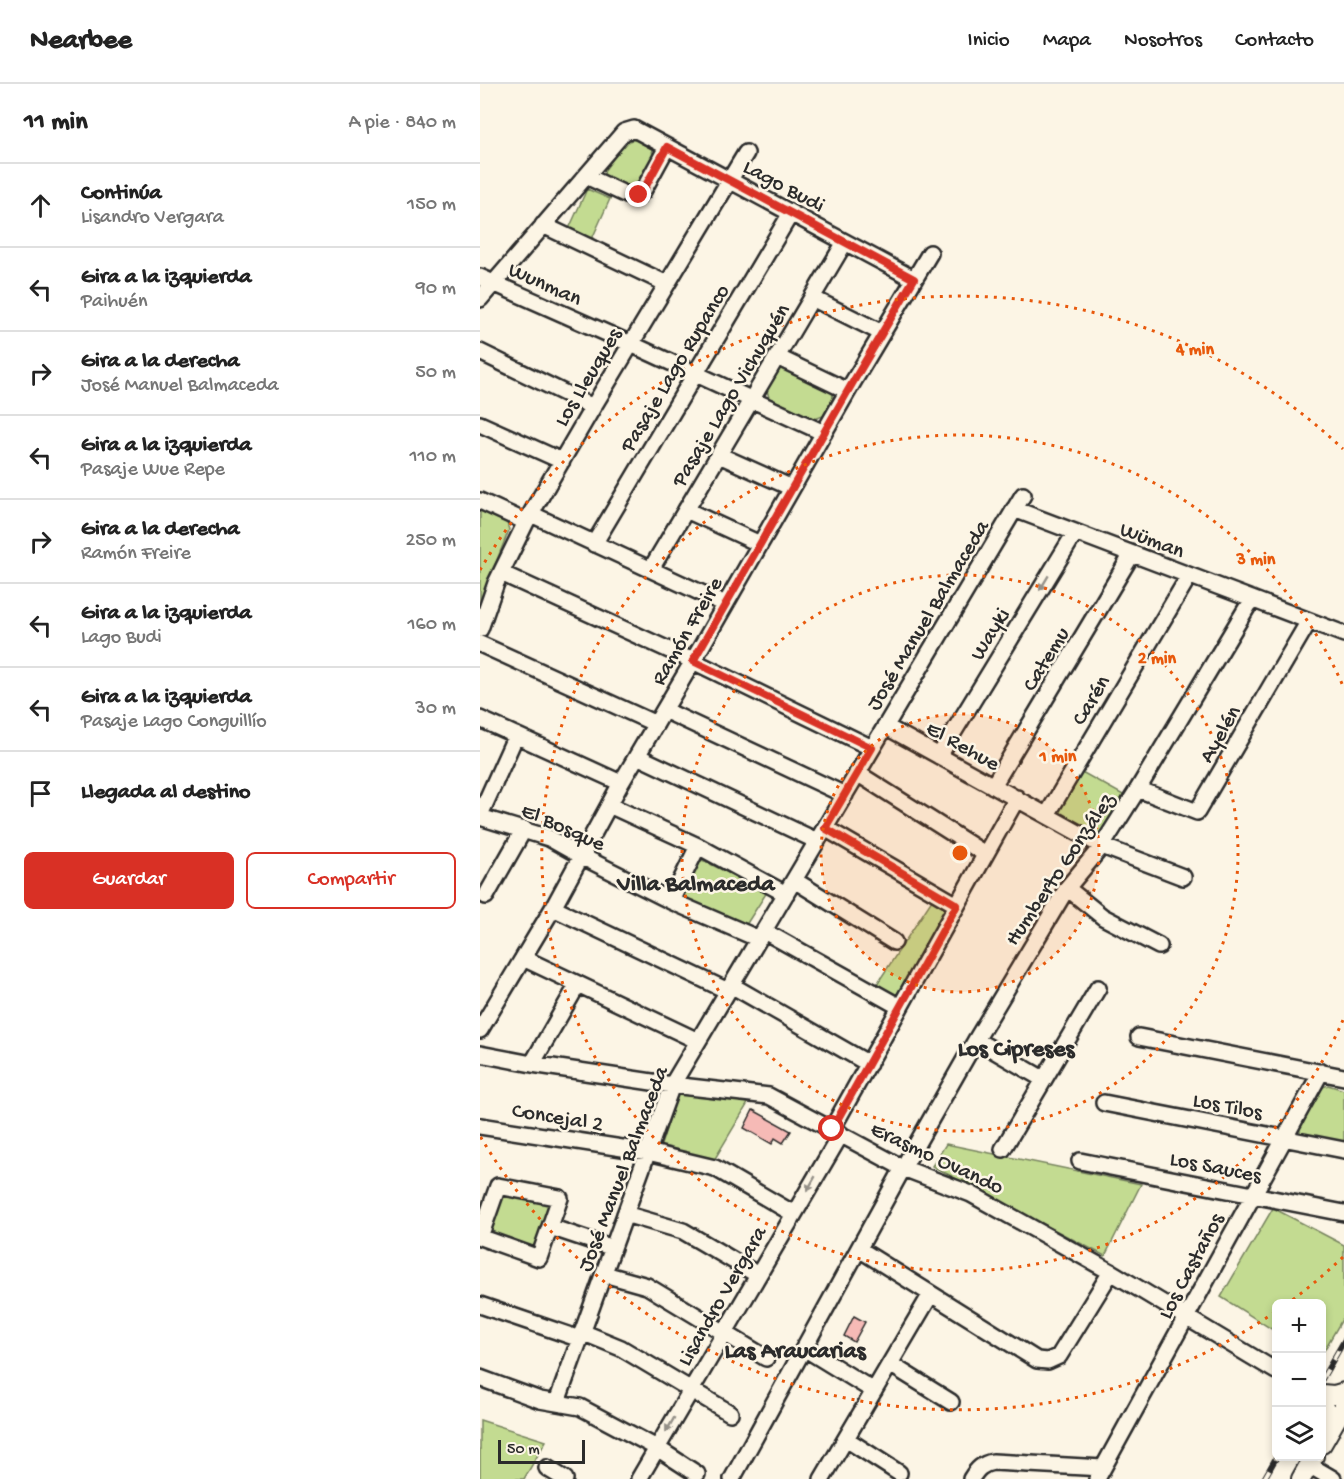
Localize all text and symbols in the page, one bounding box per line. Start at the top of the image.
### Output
text: Nearbee [30,25,132,58]
text: Inicio [968,29,1010,54]
text: Mapa [1043,29,1091,54]
text: Nosotros [1124,29,1202,54]
text: Contacto [1235,29,1314,54]
text: 11 min [24,108,88,139]
text: A pie · 840 m [349,112,456,135]
street label: Lago Budi [738,155,828,220]
text: Continúa [81,181,162,207]
route end [625,181,651,207]
icon: ahead [24,189,57,222]
text: 150 m [407,194,456,217]
text: Lisandro Vergara [81,207,224,230]
street label: Wunman [504,258,586,314]
text: Gira a la izquierda [81,265,252,291]
icon: left [24,273,57,306]
text: 90 m [416,278,456,301]
street label: Pasaje Lago Rupanco [616,280,737,459]
text: Paihuén [81,291,147,314]
street label: Pasaje Lago Vichuquén [667,299,798,493]
street label: Los Lleuques [550,323,629,432]
text: 4 min [1175,340,1214,361]
text: Gira a la derecha [81,349,239,375]
icon: right [24,357,57,390]
text: 50 m [415,362,456,385]
text: José Manuel Balmaceda [81,375,279,398]
text: Gira a la izquierda [81,433,252,459]
icon: left [24,441,57,474]
text: 110 m [410,446,456,469]
text: Pasaje Wue Repe [81,459,225,482]
street label: José Manuel Balmaceda [862,515,997,716]
text: Gira a la derecha [81,517,239,543]
street label: Wüman [1115,518,1188,566]
icon: right [24,525,57,558]
text: 250 m [405,530,456,553]
text: Ramón Freire [81,543,191,566]
text: 3 min [1236,550,1276,571]
street label: Ramón Freire [647,573,730,691]
one-way arrow [1039,575,1050,591]
text: Gira a la izquierda [81,601,252,627]
street label: Wayki [966,604,1017,666]
icon: left [24,609,57,642]
text: 160 m [407,614,456,637]
street label: Catemu [1018,623,1077,697]
text: Lago Budi [81,627,162,650]
text: 2 min [1138,649,1177,670]
street label: Carén [1067,671,1118,731]
text: Gira a la izquierda [81,685,252,711]
icon: left [24,693,57,726]
text: 30 m [415,698,456,721]
street label: Ayelén [1195,701,1248,768]
text: Pasaje Lago Conguillío [81,711,267,734]
street label: El Rehue [921,717,1004,779]
text: 1 min [1039,747,1077,768]
icon: arrive [24,777,57,810]
text: Llegada al destino [81,780,251,806]
street label: Humberto González [1001,788,1123,951]
street label: El Bosque [516,799,609,859]
centre of rings [950,843,970,863]
button: Guardar [24,852,234,909]
button: Compartir [246,852,456,909]
district label: Villa Balmaceda [616,871,776,900]
district label: Los Cipreses [958,1036,1076,1065]
street label: José Manuel Balmaceda [574,1063,676,1276]
street label: Los Tilos [1190,1088,1265,1128]
street label: Concejal 2 [510,1099,605,1139]
route start [818,1115,844,1141]
street label: Erasmo Ovando [866,1117,1007,1202]
street label: Los Sauces [1167,1147,1264,1191]
one-way arrow [806,1176,817,1192]
street label: Los Castaños [1154,1209,1232,1324]
street label: Lisandro Vergara [673,1222,774,1371]
map controls [1272,1299,1326,1461]
button: + [1272,1299,1326,1353]
district label: Las Araucarias [724,1338,867,1367]
button: − [1272,1353,1326,1407]
button: layers [1272,1407,1326,1461]
one-way arrow [665,1417,676,1433]
scale bar [498,1437,585,1464]
text: 50 m [507,1441,540,1460]

